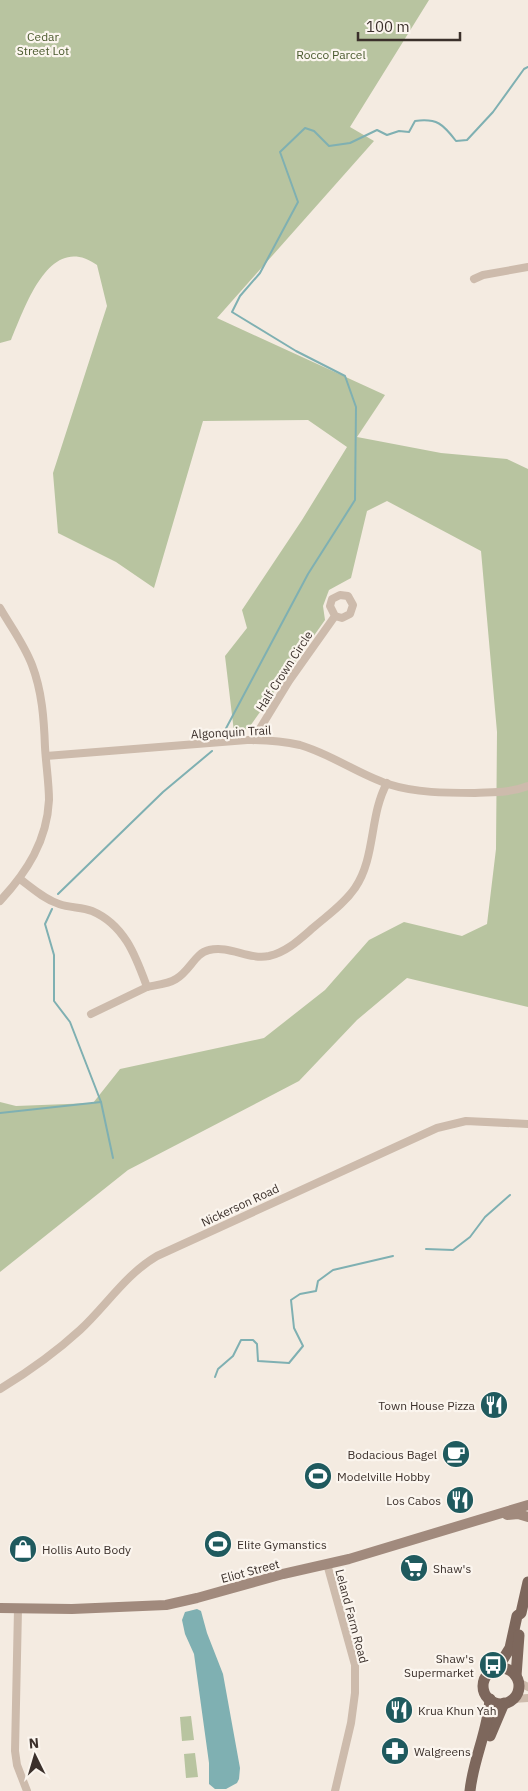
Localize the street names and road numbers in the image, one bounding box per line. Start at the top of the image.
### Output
street label: Half Crown Circle [252,628,316,714]
street label: Algonquin Trail [190,722,272,742]
street label: Nickerson Road [199,1180,281,1230]
street label: Eliot Street [219,1556,281,1586]
street label: Leland Farm Road [332,1567,372,1665]

